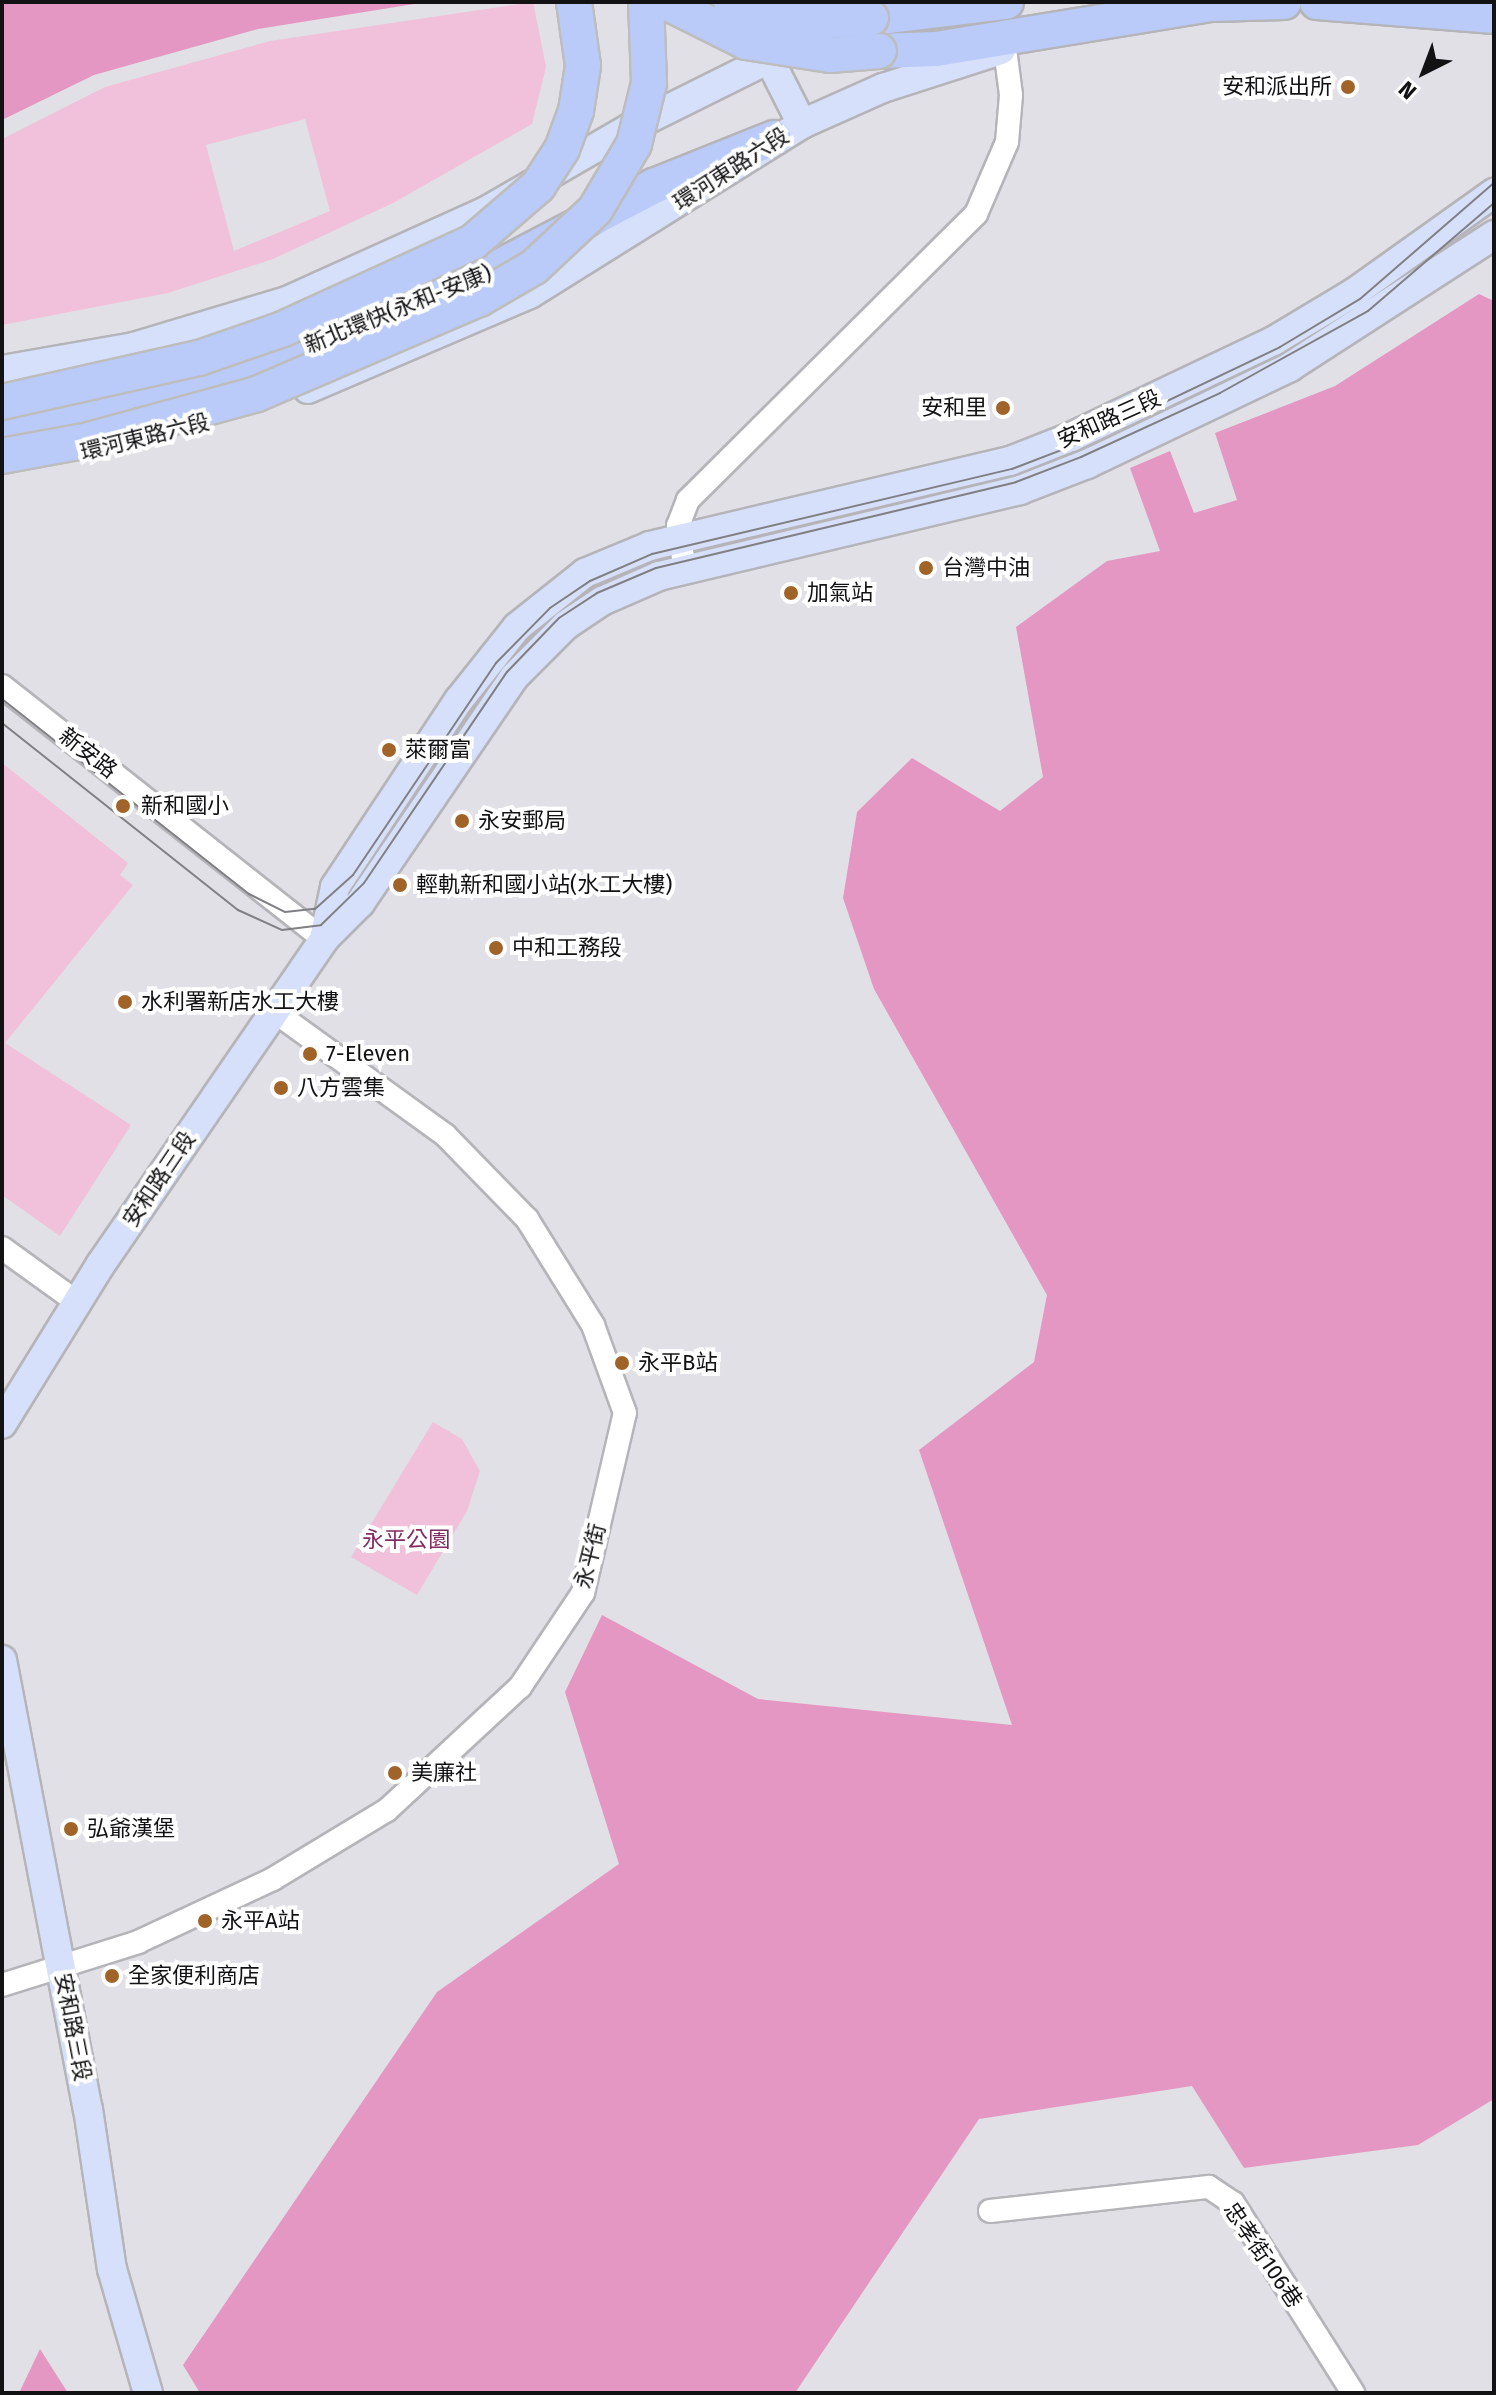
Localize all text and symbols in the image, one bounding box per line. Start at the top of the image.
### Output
north arrow [1384,32,1464,112]
place label: 安和派出所 [1222,74,1332,100]
text: N [1393,75,1422,105]
marker: 安和派出所 [1339,78,1357,96]
street label: 環河東路六段 [668,122,794,216]
street label: 新北環快(永和-安康) [301,259,495,359]
street label: 安和路三段 [1053,385,1165,453]
place label: 安和里 [921,395,987,421]
marker: 安和里 [994,399,1012,417]
street label: 環河東路六段 [78,408,212,466]
place label: 台灣中油 [942,555,1030,581]
marker: 台灣中油 [917,559,935,577]
place label: 加氣站 [807,580,873,606]
marker: 加氣站 [782,584,800,602]
street label: 新安路 [54,722,122,784]
place label: 萊爾富 [405,737,471,763]
marker: 萊爾富 [380,741,398,759]
place label: 新和國小 [141,793,229,819]
marker: 新和國小 [112,795,134,817]
place label: 永安郵局 [478,808,566,834]
marker: 永安郵局 [453,812,471,830]
place label: 輕軌新和國小站(水工大樓) [416,872,672,898]
marker: 輕軌新和國小站(水工大樓) [391,876,409,894]
place label: 中和工務段 [512,935,622,961]
marker: 中和工務段 [487,939,505,957]
place label: 水利署新店水工大樓 [141,989,339,1015]
marker: 水利署新店水工大樓 [116,993,134,1011]
place label: 7-Eleven [326,1041,410,1067]
marker: 7-Eleven [301,1045,319,1063]
place label: 八方雲集 [297,1075,385,1101]
marker: 八方雲集 [272,1079,290,1097]
street label: 安和路三段 [117,1126,201,1232]
place label: 永平B站 [638,1350,717,1376]
marker: 永平B站 [613,1354,631,1372]
street label: 永平街 [569,1521,611,1591]
park label: 永平公園 [362,1527,450,1553]
place label: 美廉社 [411,1760,477,1786]
marker: 美廉社 [386,1764,404,1782]
place label: 弘爺漢堡 [87,1816,175,1842]
marker: 弘爺漢堡 [62,1820,80,1838]
place label: 永平A站 [221,1908,300,1934]
marker: 永平A站 [196,1912,214,1930]
place label: 全家便利商店 [128,1963,260,1989]
marker: 全家便利商店 [103,1967,121,1985]
street label: 安和路三段 [50,1970,96,2084]
street label: 忠孝街106巷 [1218,2197,1308,2313]

